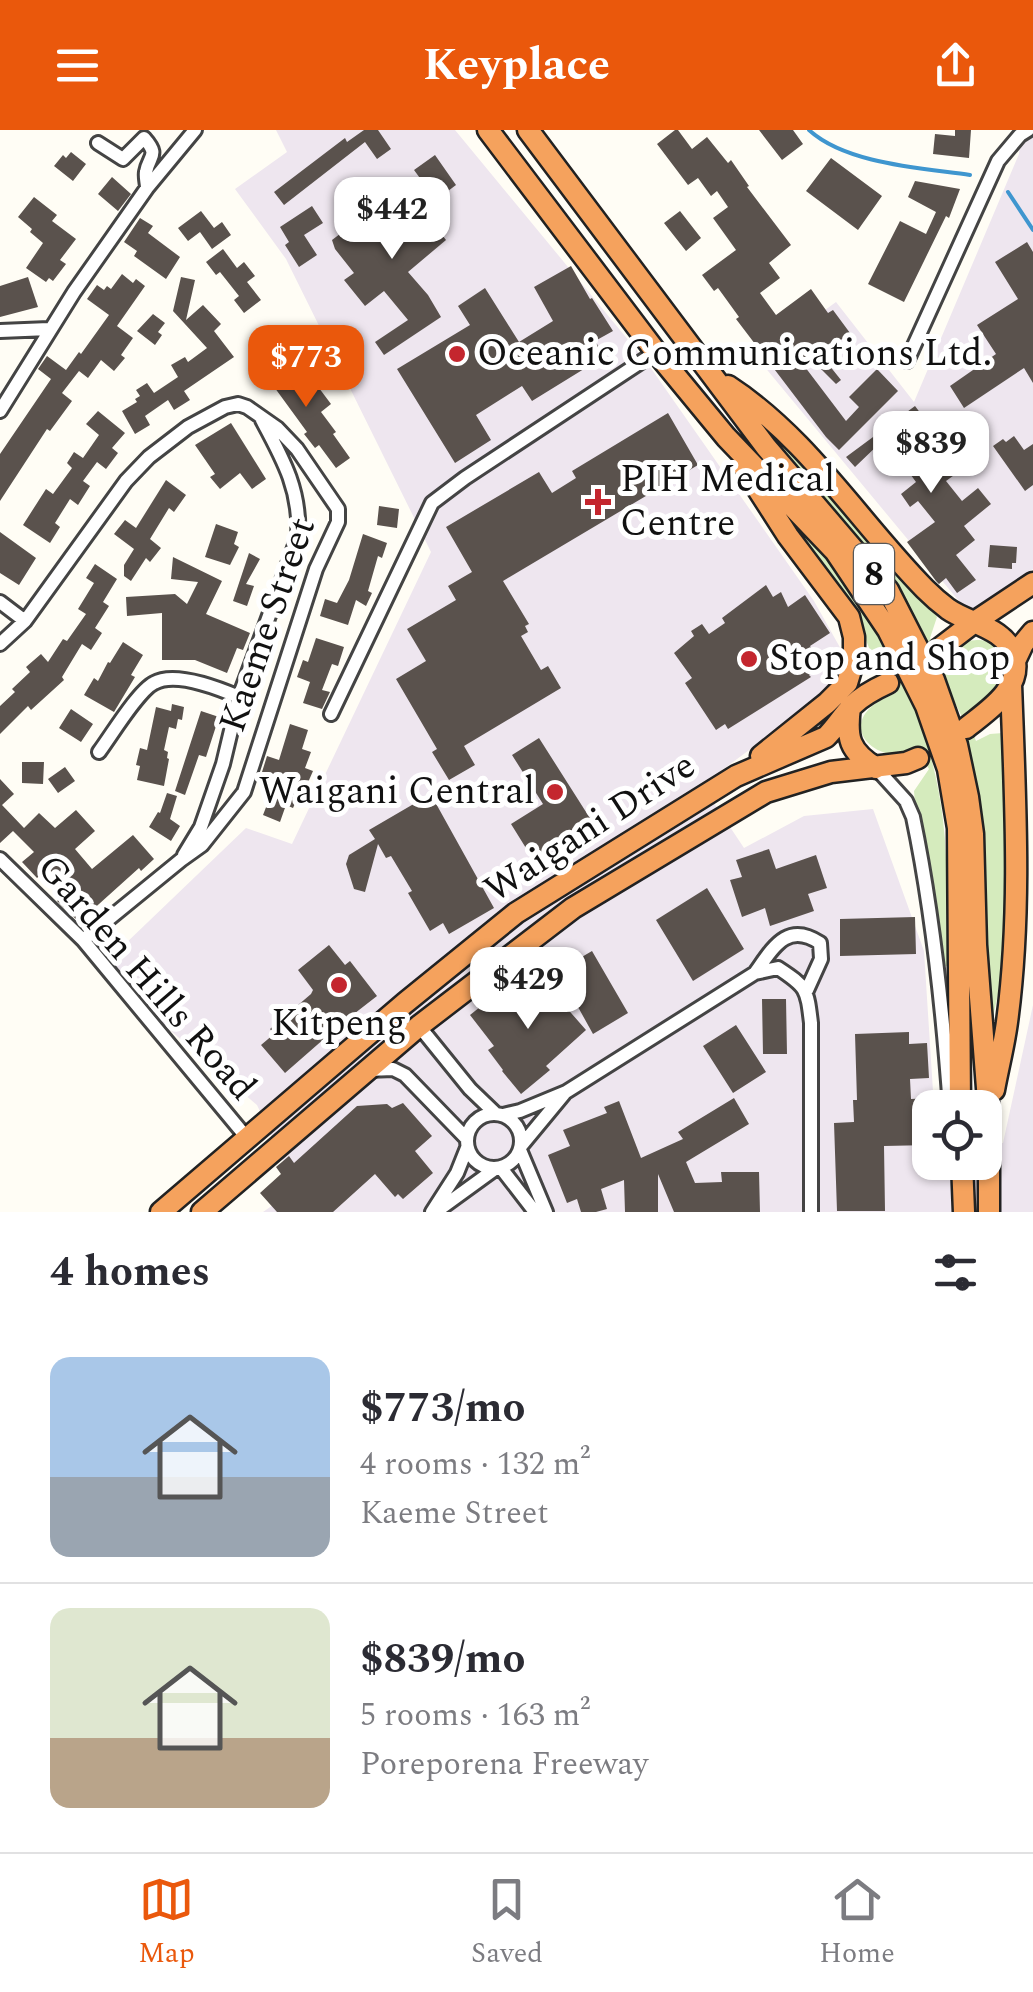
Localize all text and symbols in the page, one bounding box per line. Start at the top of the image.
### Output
text: Keyplace [423,31,610,100]
icon: menu [50,38,105,93]
icon: share [928,38,983,93]
pin: $442 [333,177,451,262]
text: $442 [356,185,428,234]
pin: $773 [247,325,365,410]
place label: Oceanic Communications Ltd. [477,325,992,383]
text: $773 [270,333,342,382]
marker: Oceanic Communications Ltd. [446,343,468,365]
pin: $839 [872,411,990,496]
text: $839 [895,419,967,468]
place label: PIH Medical Centre [620,451,835,553]
marker: PIH Medical Centre [585,489,611,515]
street label: Kaeme Street [204,510,332,740]
road number: 8 [854,544,894,604]
place label: Stop and Shop [769,630,1010,688]
marker: Stop and Shop [738,648,760,670]
street label: Waigani Drive [473,738,707,918]
place label: Waigani Central [259,763,535,821]
marker: Waigani Central [544,781,566,803]
street label: Garden Hills Road [22,842,270,1114]
pin: $429 [469,947,587,1032]
text: $429 [492,955,564,1004]
marker: Kitpeng [328,974,350,996]
place label: Kitpeng [271,995,407,1053]
map controls [912,1090,1002,1180]
button: locate [912,1090,1002,1180]
text: 4 homes [50,1241,210,1304]
icon: filters [928,1245,983,1300]
text: $773/mo [360,1377,526,1440]
icon: home [130,1397,250,1517]
text: 4 rooms · 132 m² [360,1440,590,1489]
text: Kaeme Street [360,1489,548,1538]
text: $839/mo [360,1628,526,1691]
icon: home [130,1648,250,1768]
text: 5 rooms · 163 m² [360,1691,590,1740]
text: Poreporena Freeway [360,1740,648,1789]
tab: Map [138,1872,195,1975]
tab: Saved [471,1872,543,1975]
tab: Home [819,1872,895,1975]

